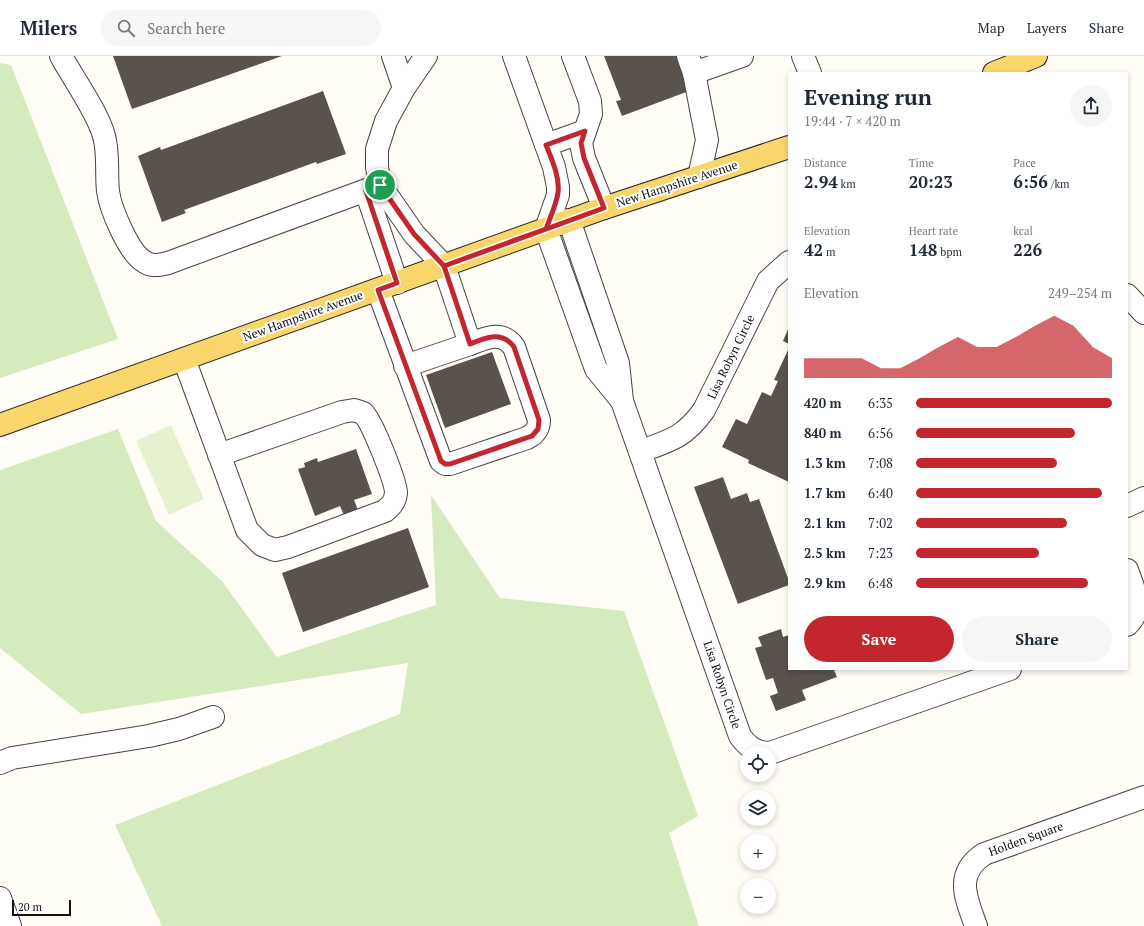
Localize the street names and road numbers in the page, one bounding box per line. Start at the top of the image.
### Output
street label: New Hampshire Avenue [614,157,740,210]
street label: New Hampshire Avenue [241,287,365,344]
street label: Lisa Robyn Circle [704,312,757,401]
street label: Lisa Robyn Circle [700,639,745,731]
street label: Holden Square [986,818,1065,859]

